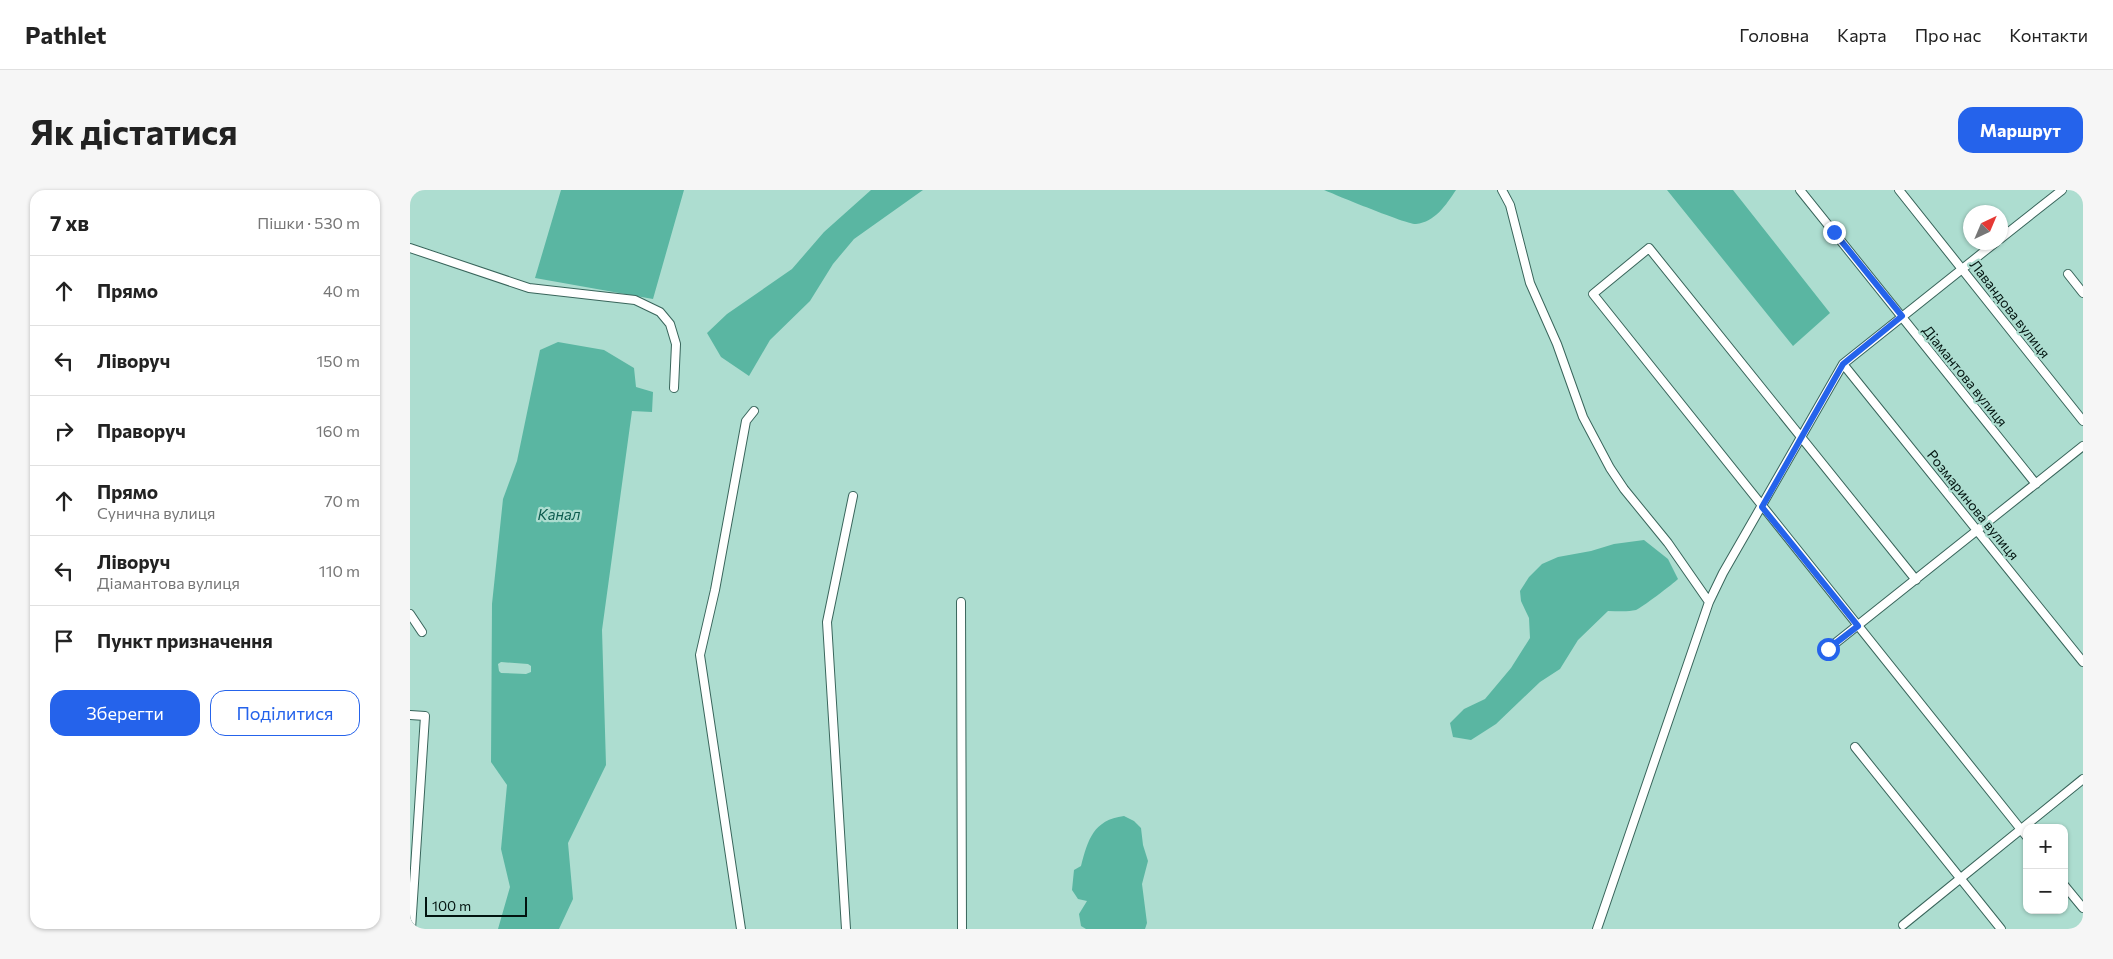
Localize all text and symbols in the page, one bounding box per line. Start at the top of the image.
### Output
text: Pathlet [25,20,106,49]
text: Головна [1739,24,1809,46]
text: Карта [1837,24,1887,46]
text: Про нас [1915,24,1981,46]
text: Контакти [2009,24,2088,46]
button: Маршрут [1958,107,2083,153]
text: Як дістатися [30,109,238,152]
north arrow [1963,205,2008,250]
text: 7 хв [50,210,89,235]
text: Пішки · 530 m [257,213,360,232]
route end [1823,221,1846,244]
street label: Лавандова вулиця [1967,256,2054,361]
icon: ahead [50,277,78,305]
text: Прямо [97,279,158,302]
text: 40 m [323,281,360,300]
street label: Діамантова вулиця [1919,322,2011,430]
icon: left [50,347,78,375]
text: Ліворуч [97,349,170,372]
text: 150 m [317,351,360,370]
icon: right [50,417,78,445]
text: Праворуч [97,419,186,442]
text: 160 m [316,421,360,440]
street label: Розмаринова вулиця [1924,446,2023,563]
text: Прямо [97,480,158,503]
icon: ahead [50,487,78,515]
text: 70 m [324,491,360,510]
text: Сунична вулиця [97,503,216,522]
water label: Канал [538,505,581,523]
text: Ліворуч [97,550,170,573]
icon: left [50,557,78,585]
text: 110 m [319,561,360,580]
text: Діамантова вулиця [97,573,240,592]
icon: arrive [50,627,78,655]
text: Пункт призначення [97,629,273,652]
route start [1817,638,1840,661]
button: Зберегти [50,690,200,736]
button: Поділитися [210,690,360,736]
map controls [2023,824,2068,914]
button: + [2023,824,2068,869]
button: − [2023,869,2068,914]
scale bar [425,894,528,917]
text: 100 m [432,897,471,914]

